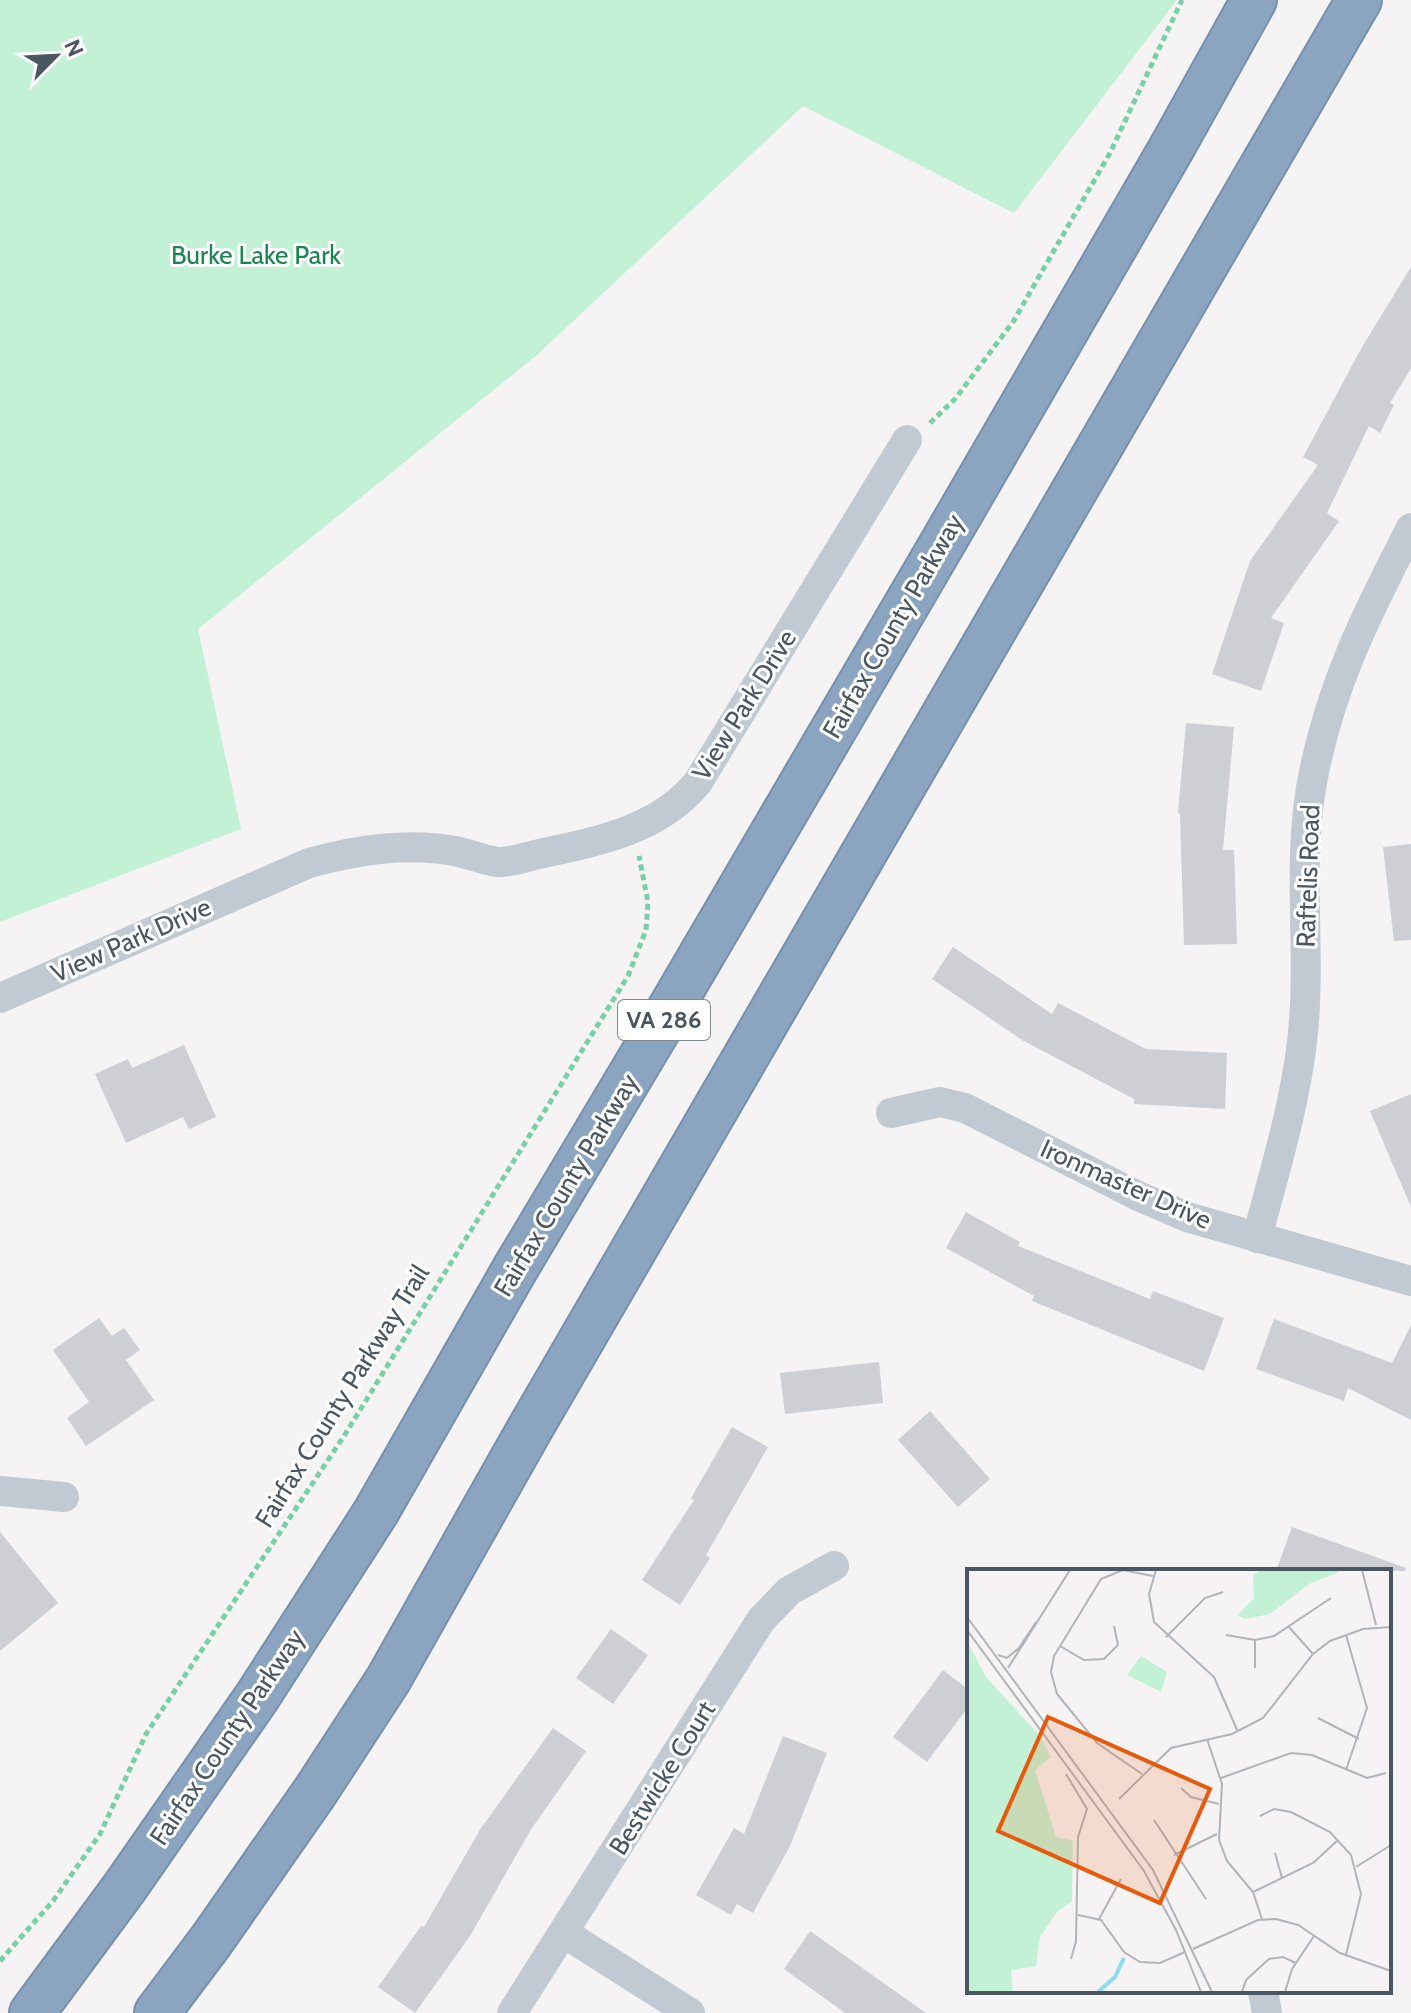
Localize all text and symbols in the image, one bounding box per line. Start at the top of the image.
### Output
north arrow [16,16,96,96]
text: N [58,35,89,61]
park label: Burke Lake Park [171,239,341,271]
street label: Fairfax County Parkway [816,508,970,744]
street label: View Park Drive [685,624,803,786]
street label: Raftelis Road [1290,804,1326,948]
street label: View Park Drive [46,890,216,990]
road number: VA 286 [618,1000,710,1040]
street label: Fairfax County Parkway [487,1068,645,1302]
street label: Ironmaster Drive [1036,1132,1216,1236]
street label: Fairfax County Parkway Trail [248,1259,436,1533]
inset map [967,1569,1391,1993]
street label: Fairfax County Parkway [143,1623,311,1851]
street label: Bestwicke Court [602,1695,722,1861]

